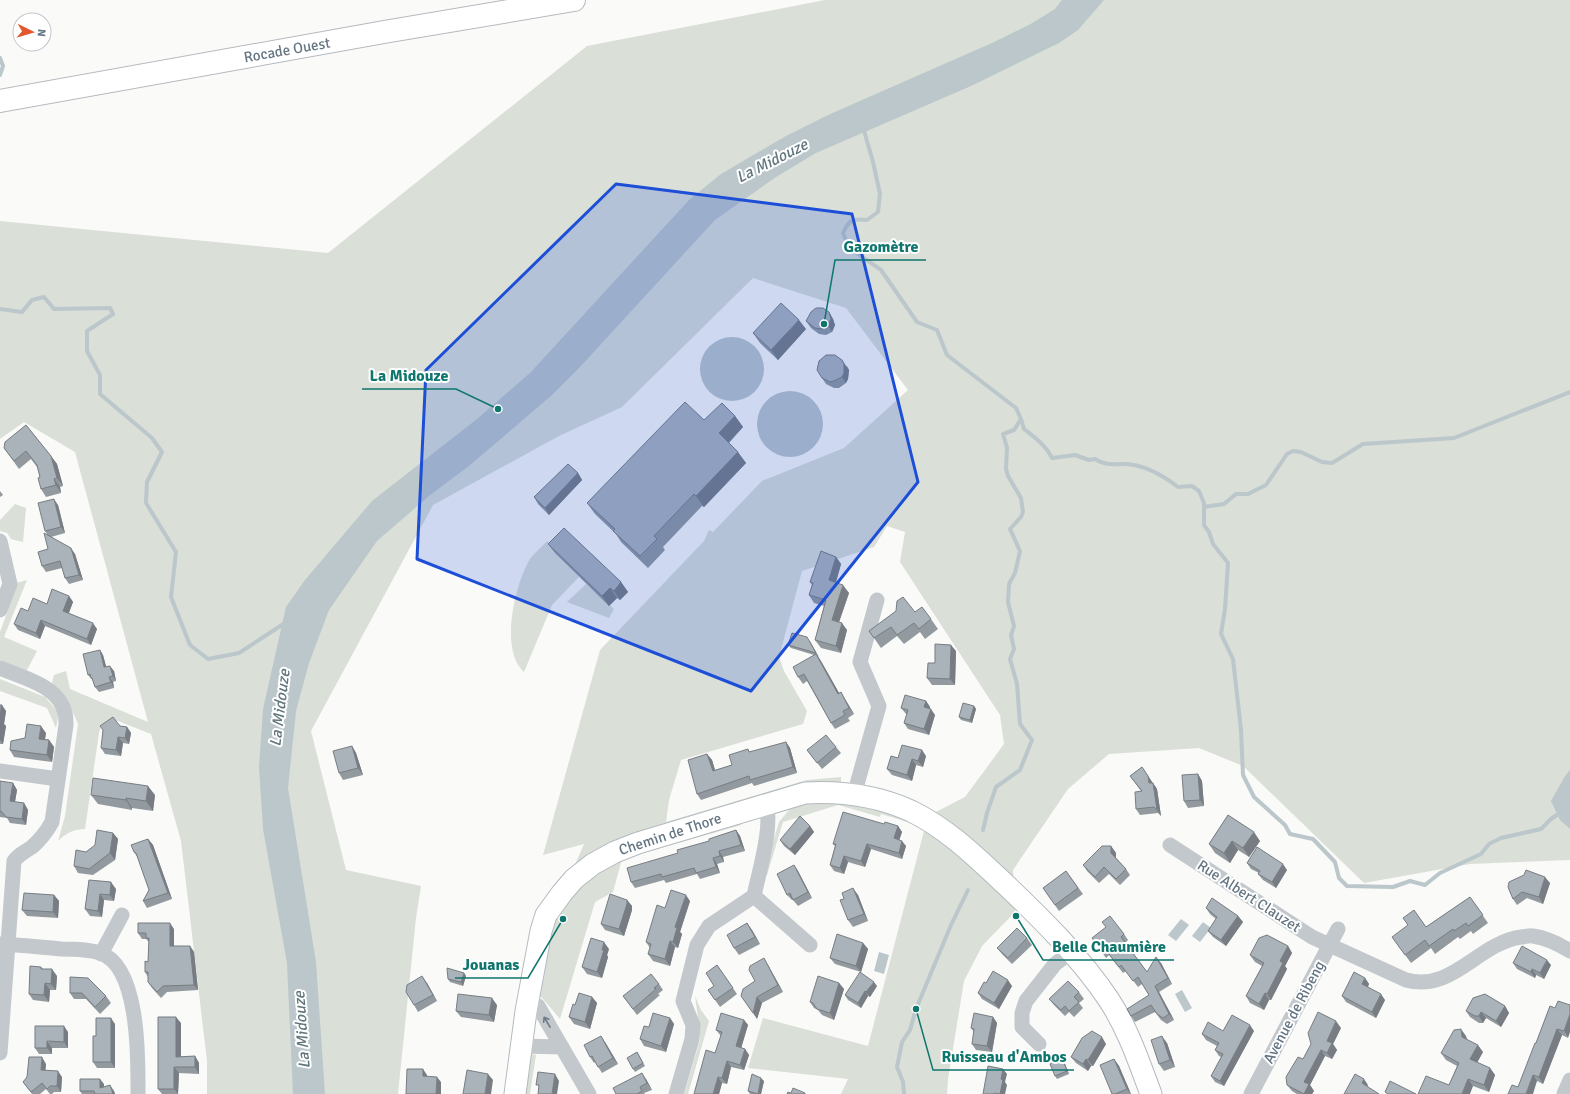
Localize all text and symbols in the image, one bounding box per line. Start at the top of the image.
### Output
north arrow [12,12,52,52]
text: N [35,28,48,37]
street label: Rocade Ouest [242,34,332,66]
water label: La Midouze [733,134,812,188]
callout: Gazomètre [835,232,926,260]
text: Gazomètre [843,237,919,257]
callout: La Midouze [362,361,456,389]
text: La Midouze [370,366,449,386]
water label: La Midouze [265,667,295,748]
street label: Chemin de Thore [616,809,724,859]
street label: Rue Albert Clauzet [1194,856,1304,936]
callout: Belle Chaumière [1043,932,1174,960]
text: Belle Chaumière [1052,937,1166,957]
callout: Jouanas [455,950,528,978]
text: Jouanas [463,955,519,975]
street label: Avenue de Ribeng [1259,958,1329,1066]
water label: La Midouze [289,990,315,1069]
one-way arrow [542,1016,550,1028]
callout: Ruisseau d'Ambos [933,1042,1074,1070]
text: Ruisseau d'Ambos [941,1047,1067,1067]

